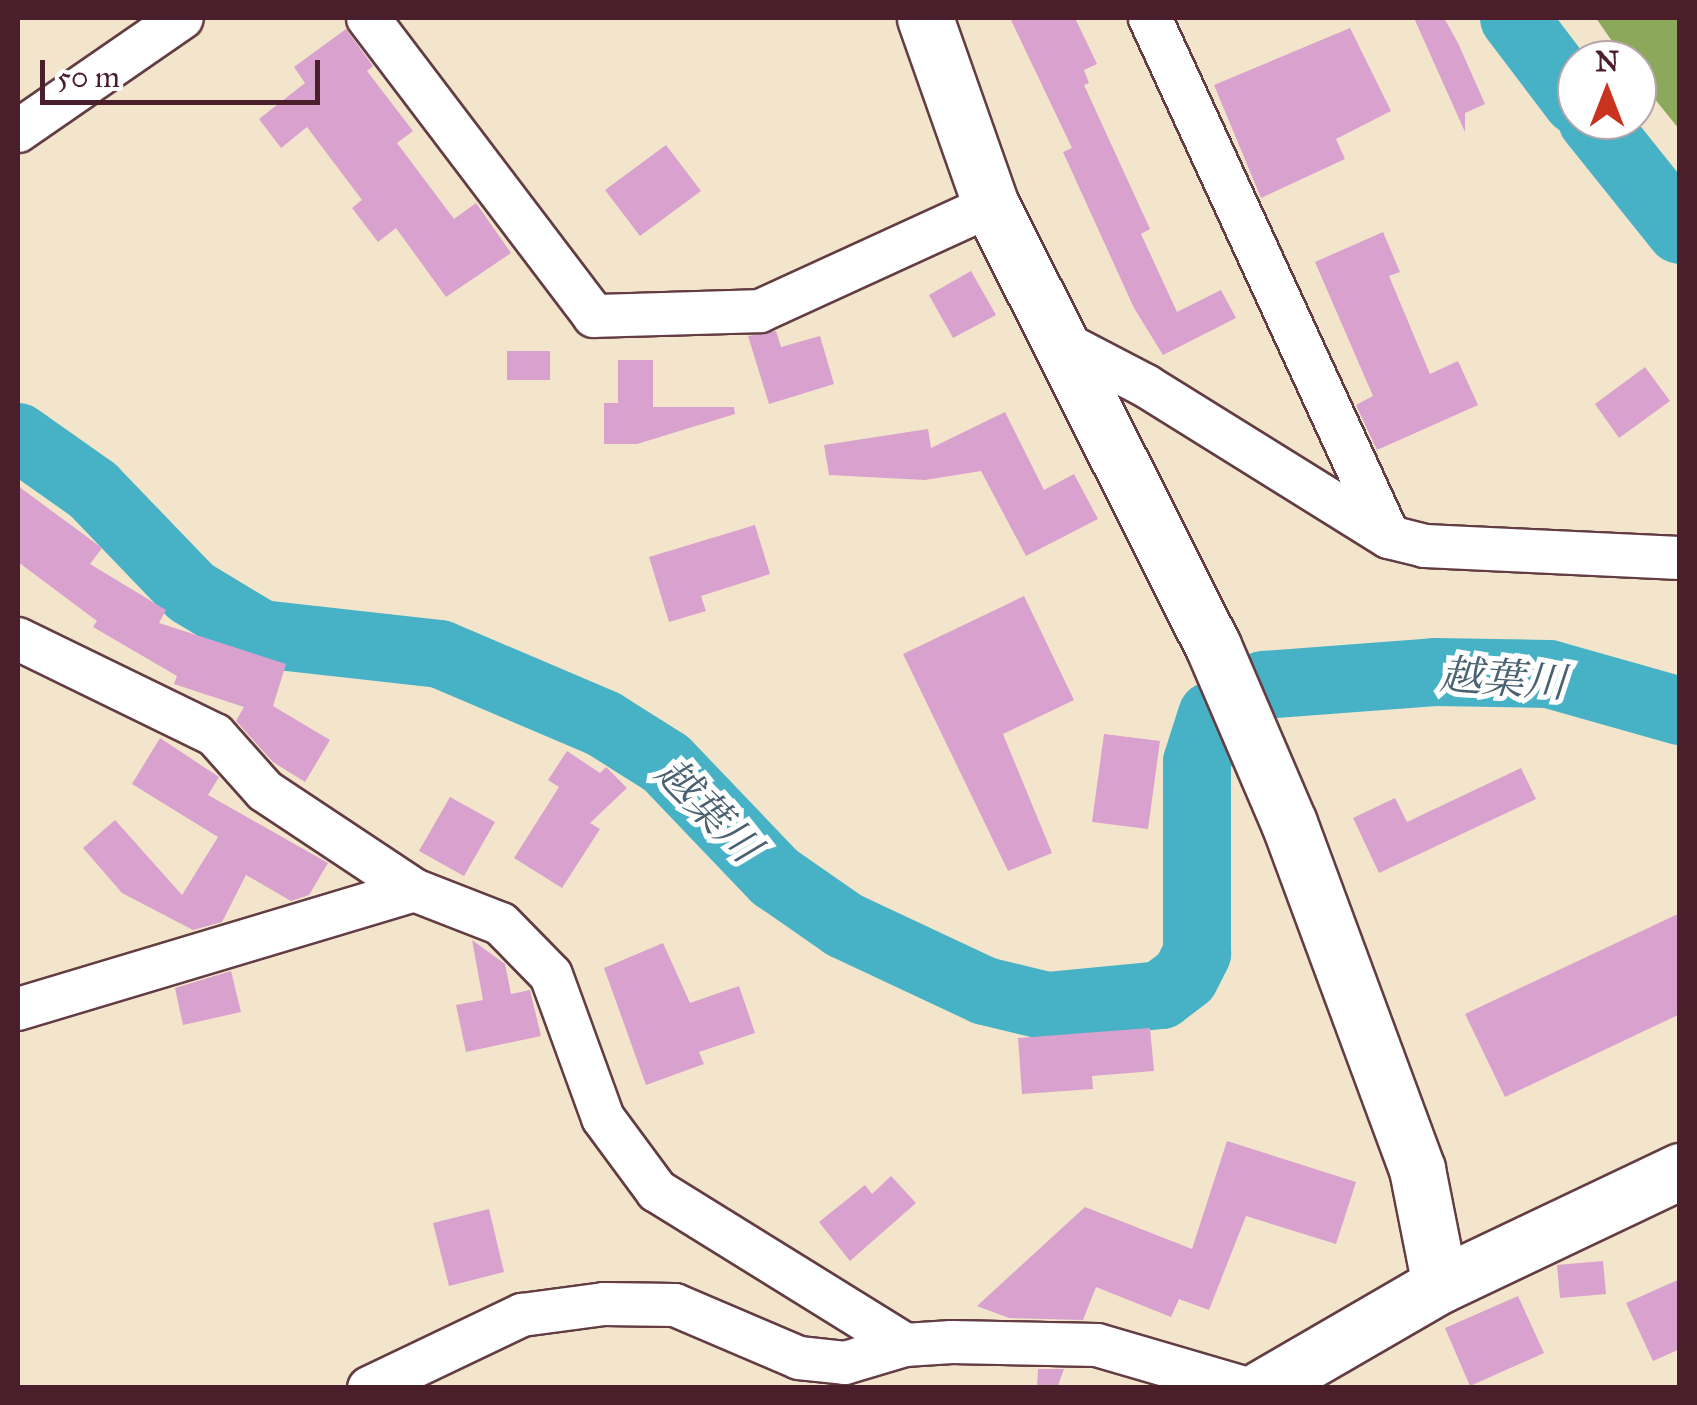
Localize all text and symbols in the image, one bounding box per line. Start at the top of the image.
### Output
scale bar [45,40,325,102]
north arrow [1557,40,1657,140]
text: N [1595,44,1619,79]
text: 50 m [57,59,120,95]
water label: 越葉川 [1438,649,1568,709]
water label: 越葉川 [646,748,770,872]

